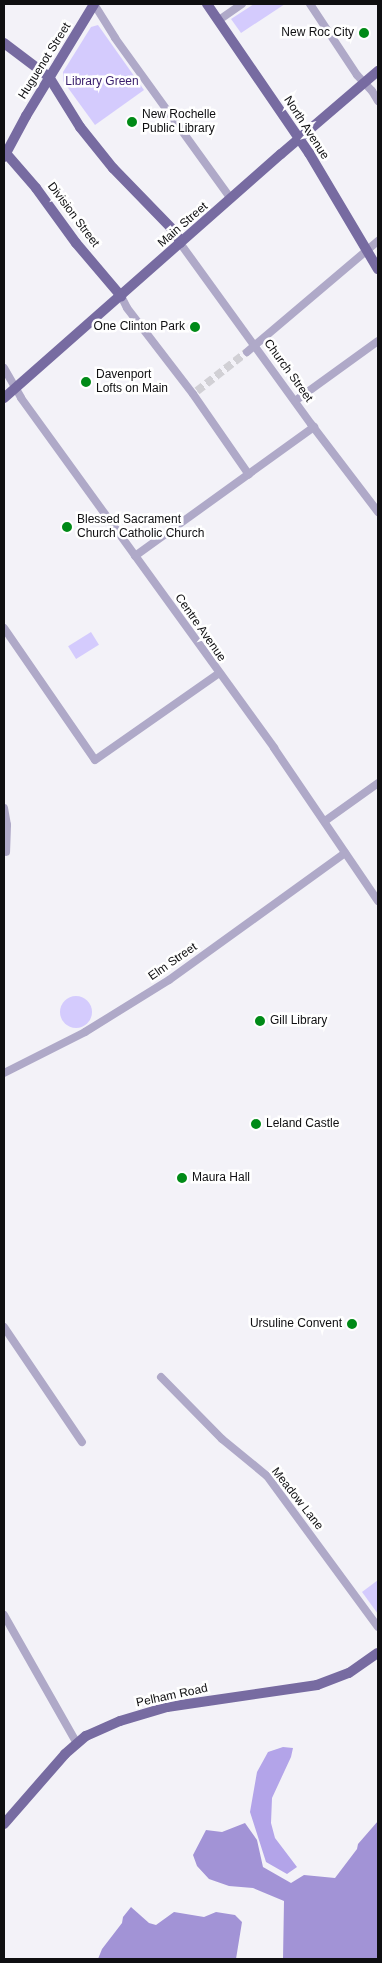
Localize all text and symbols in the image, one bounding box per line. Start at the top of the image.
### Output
street label: Huguenot Street [16,20,74,102]
place label: New Roc City [281,26,354,40]
marker: New Roc City [358,27,370,39]
park label: Library Green [65,75,139,89]
street label: North Avenue [280,93,332,163]
place label: New Rochelle Public Library [142,108,216,136]
marker: New Rochelle Public Library [126,116,138,128]
street label: Division Street [44,180,102,250]
street label: Main Street [155,199,211,251]
place label: One Clinton Park [94,320,185,334]
marker: One Clinton Park [189,321,201,333]
street label: Church Street [260,337,316,405]
place label: Davenport Lofts on Main [96,368,168,396]
marker: Davenport Lofts on Main [80,376,92,388]
place label: Blessed Sacrament Church Catholic Church [77,513,204,541]
marker: Blessed Sacrament Church Catholic Church [61,521,73,533]
street label: Centre Avenue [171,591,229,665]
street label: Elm Street [146,940,200,984]
place label: Gill Library [270,1014,327,1028]
marker: Gill Library [254,1015,266,1027]
place label: Leland Castle [266,1117,339,1131]
marker: Leland Castle [250,1118,262,1130]
place label: Maura Hall [192,1171,250,1185]
marker: Maura Hall [176,1172,188,1184]
place label: Ursuline Convent [250,1317,342,1331]
marker: Ursuline Convent [346,1318,358,1330]
street label: Meadow Lane [268,1465,326,1533]
street label: Pelham Road [135,1681,209,1711]

